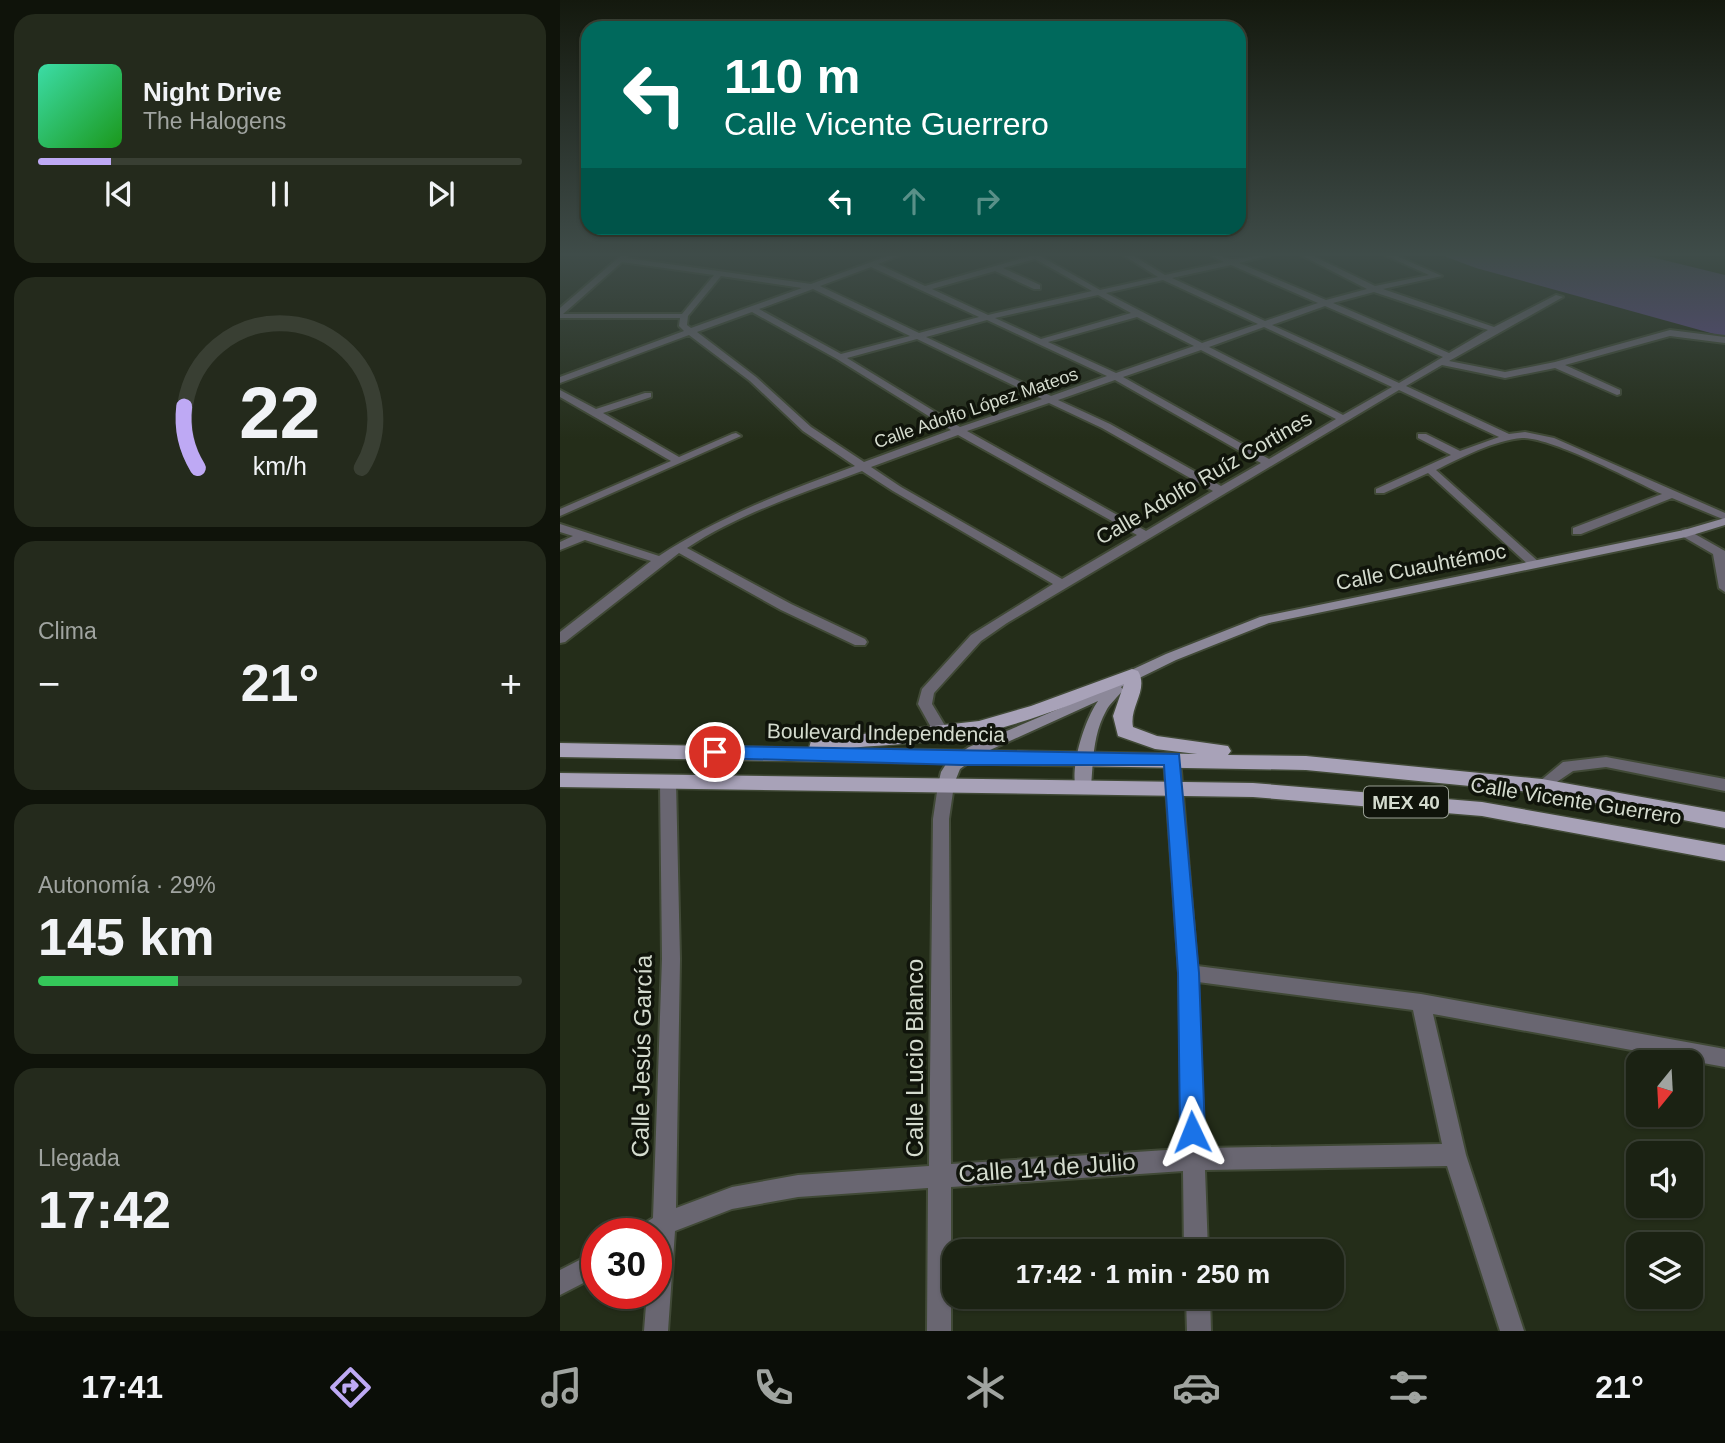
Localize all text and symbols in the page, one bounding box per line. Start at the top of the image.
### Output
icon: left [609,49,700,140]
text: 110 m [724,49,860,103]
text: Night Drive [143,77,282,107]
text: Calle Vicente Guerrero [724,106,1049,142]
text: The Halogens [143,108,286,134]
icon: previous [100,175,138,213]
icon: pause [261,175,299,213]
icon: next [422,175,460,213]
icon: left [822,182,860,220]
icon: ahead [895,182,933,220]
icon: right [968,182,1006,220]
street label: Calle Adolfo López Mateos [872,364,1080,452]
text: 22 [240,373,320,454]
street label: Calle Adolfo Ruíz Cortines [1092,406,1316,549]
text: km/h [253,452,307,480]
street label: Calle Cuauhtémoc [1334,539,1508,594]
text: Clima [38,618,97,644]
text: 21° [241,654,319,712]
text: − [38,663,60,705]
text: + [500,663,522,705]
street label: Boulevard Independencia [767,719,1006,746]
pin [685,722,745,782]
icon: arrive [696,733,734,771]
street label: Calle Vicente Guerrero [1469,772,1683,829]
road number: MEX 40 [1364,786,1448,818]
text: Autonomía · 29% [38,872,216,898]
text: 145 km [38,908,214,966]
street label: Calle Jesús García [626,954,657,1158]
street label: Calle Lucio Blanco [901,959,928,1157]
north arrow [1626,1050,1703,1127]
map controls [1626,1050,1703,1309]
position arrow [1155,1095,1229,1169]
button: sound [1626,1141,1703,1218]
text: Llegada [38,1145,120,1171]
street label: Calle 14 de Julio [958,1148,1136,1187]
text: 17:42 [38,1181,171,1239]
speed limit sign: 30 [581,1218,672,1309]
button: layers [1626,1232,1703,1309]
text: 17:42 · 1 min · 250 m [1016,1259,1270,1289]
icon: directions [326,1363,375,1412]
icon: music [537,1363,586,1412]
icon: phone [749,1363,798,1412]
icon: climate [961,1363,1010,1412]
icon: car [1172,1363,1221,1412]
icon: filters [1384,1363,1433,1412]
text: 17:41 [81,1369,163,1405]
text: 21° [1595,1369,1644,1405]

